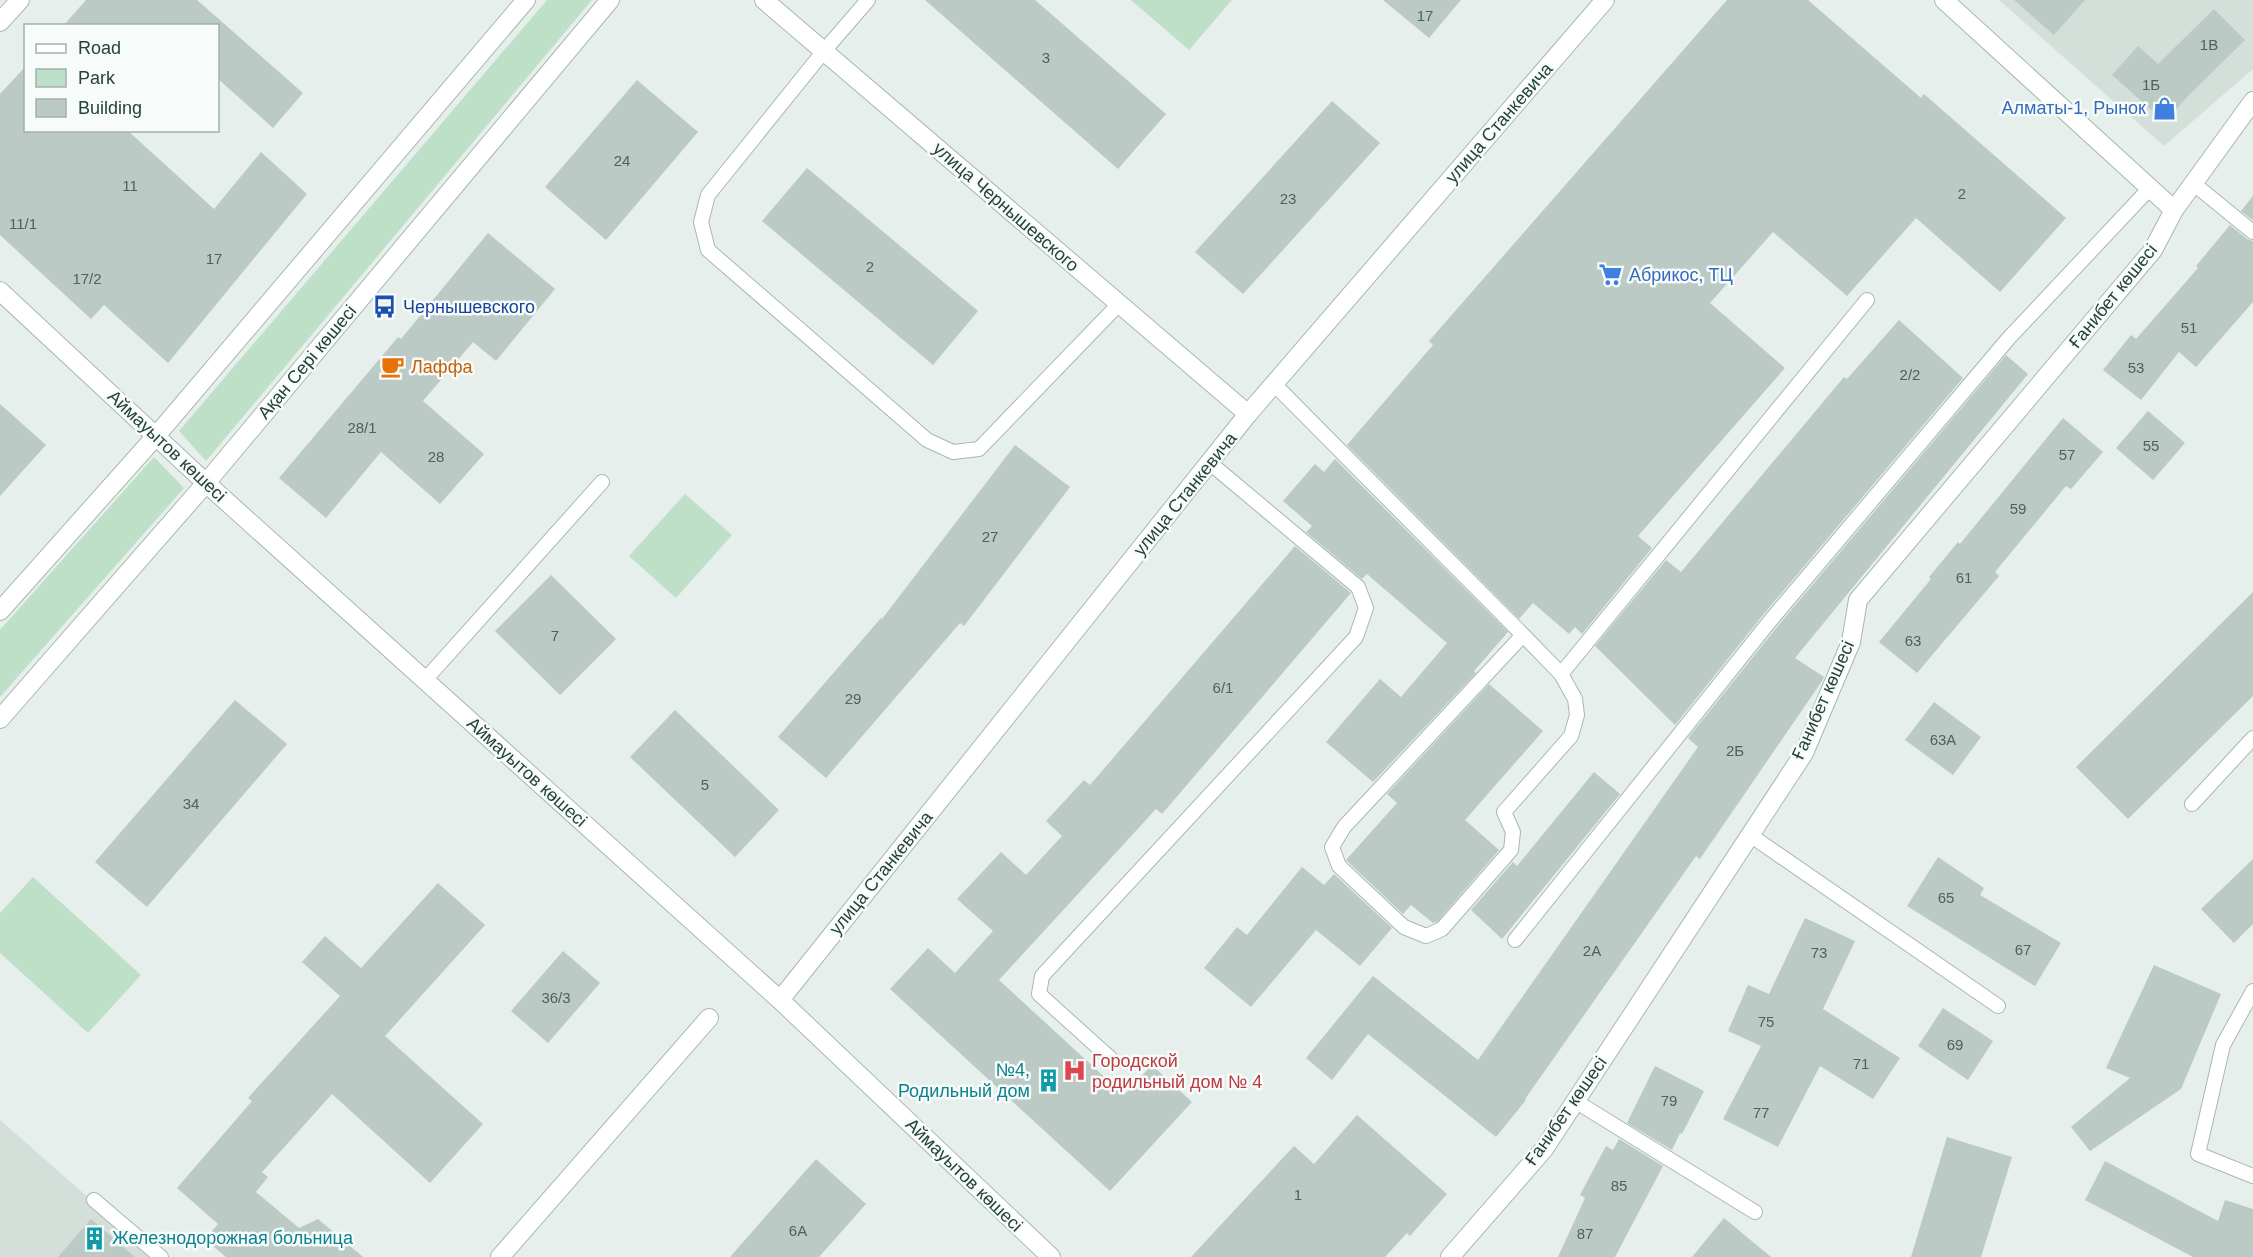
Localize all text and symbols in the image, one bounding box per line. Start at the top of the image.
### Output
house number: 17 [1417,7,1433,24]
legend [24,24,219,132]
house number: 1В [2200,36,2218,53]
text: Road [78,38,121,58]
house number: 3 [1042,49,1050,66]
street label: улица Станкевича [1441,58,1557,187]
text: Park [78,68,116,88]
house number: 1Б [2142,76,2160,93]
shop icon: Алматы-1, Рынок [2151,95,2177,121]
text: Building [78,98,142,118]
place label: Алматы-1, Рынок [2002,98,2146,118]
street label: улица Чернышевского [929,138,1083,276]
house number: 24 [614,152,630,169]
house number: 11 [122,177,138,194]
house number: 2 [1958,185,1966,202]
house number: 23 [1280,190,1296,207]
house number: 11/1 [9,215,37,232]
street label: Ғанибет көшесі [2064,240,2161,353]
house number: 17 [206,250,222,267]
house number: 2 [866,258,874,275]
supermarket icon: Абрикос, ТЦ [1598,262,1624,288]
place label: Абрикос, ТЦ [1629,265,1733,285]
house number: 17/2 [72,270,102,287]
bus stop icon: Чернышевского [372,294,398,320]
place label: Чернышевского [403,297,535,317]
street label: Ақан Сері көшесі [254,301,360,423]
house number: 51 [2181,319,2197,336]
cafe icon: Лаффа [380,354,406,380]
place label: Лаффа [411,357,473,377]
house number: 53 [2128,359,2144,376]
house number: 2/2 [1900,366,1920,383]
street label: Аймауытов көшесі [104,386,230,506]
house number: 28/1 [347,419,377,436]
street label: улица Станкевича [1129,428,1241,560]
house number: 55 [2143,437,2159,454]
house number: 57 [2059,446,2075,463]
house number: 28 [428,448,444,465]
house number: 59 [2010,500,2026,517]
house number: 27 [982,528,998,545]
house number: 61 [1956,569,1972,586]
house number: 7 [551,627,559,644]
house number: 63 [1905,632,1921,649]
street label: Ғанибет көшесі [1787,638,1858,763]
house number: 6/1 [1213,679,1233,696]
house number: 29 [845,690,861,707]
street label: Аймауытов көшесі [463,713,591,831]
house number: 63А [1930,731,1956,748]
house number: 2Б [1726,742,1744,759]
house number: 5 [701,776,709,793]
house number: 34 [183,795,199,812]
street label: улица Станкевича [825,807,937,939]
house number: 65 [1938,889,1954,906]
house number: 67 [2015,941,2031,958]
house number: 2А [1583,942,1601,959]
house number: 73 [1811,944,1827,961]
house number: 36/3 [541,989,571,1006]
house number: 75 [1758,1013,1774,1030]
house number: 69 [1947,1036,1963,1053]
place label: Городской родильный дом № 4 [1092,1051,1262,1092]
street label: Ғанибет көшесі [1521,1053,1611,1170]
house number: 71 [1853,1055,1869,1072]
hospital icon: Городской родильный дом № 4 [1061,1058,1087,1084]
place label: №4, Родильный дом [898,1060,1030,1101]
building icon: №4, Родильный дом [1035,1067,1061,1093]
house number: 79 [1661,1092,1677,1109]
house number: 77 [1753,1104,1769,1121]
street label: Аймауытов көшесі [902,1114,1026,1236]
house number: 85 [1611,1177,1627,1194]
house number: 1 [1294,1186,1302,1203]
house number: 6А [789,1222,807,1239]
building icon: Железнодорожная больница [81,1225,107,1251]
house number: 87 [1577,1225,1593,1242]
place label: Железнодорожная больница [112,1228,354,1248]

